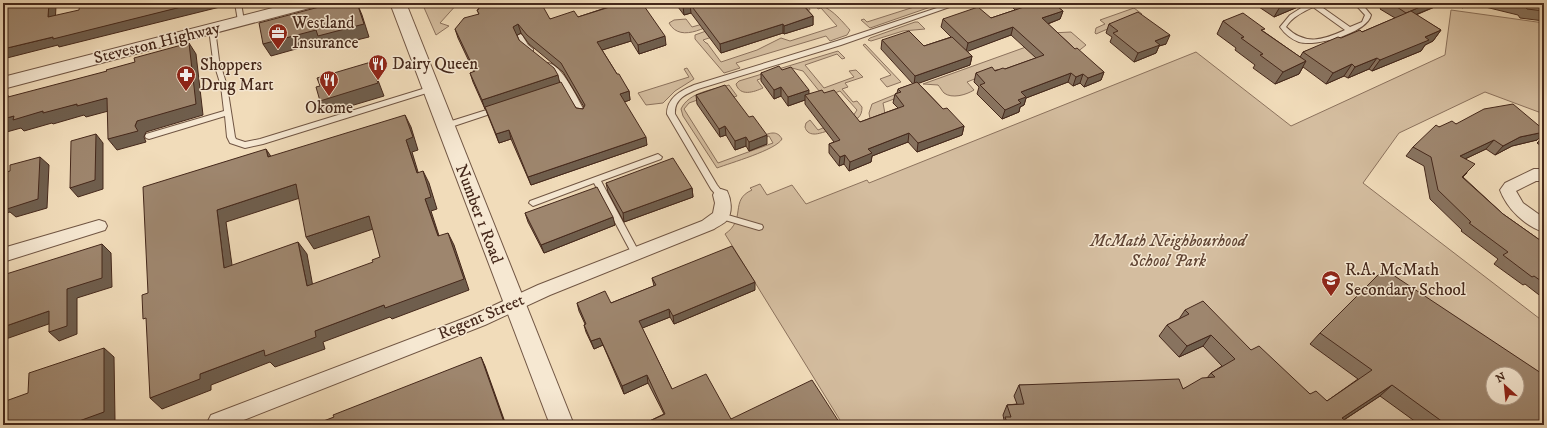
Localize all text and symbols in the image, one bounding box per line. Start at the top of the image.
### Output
place label: Westland Insurance [291,12,359,54]
street label: Steveston Highway [91,16,223,69]
office icon: Westland Insurance [267,22,289,50]
restaurant icon: Dairy Queen [367,53,389,81]
place label: Dairy Queen [392,53,478,75]
place label: Shoppers Drug Mart [200,54,274,96]
pharmacy icon: Shoppers Drug Mart [175,64,197,92]
restaurant icon: Okome [318,69,340,97]
place label: Okome [305,97,353,119]
street label: Number 1 Road [450,161,508,267]
park label: McMath Neighbourhood School Park [1089,230,1249,272]
place label: R.A. McMath Secondary School [1345,259,1466,301]
school or university icon: R.A. McMath Secondary School [1320,269,1342,297]
street label: Regent Street [435,289,528,345]
north arrow [1485,366,1525,406]
text: N [1494,370,1508,386]

